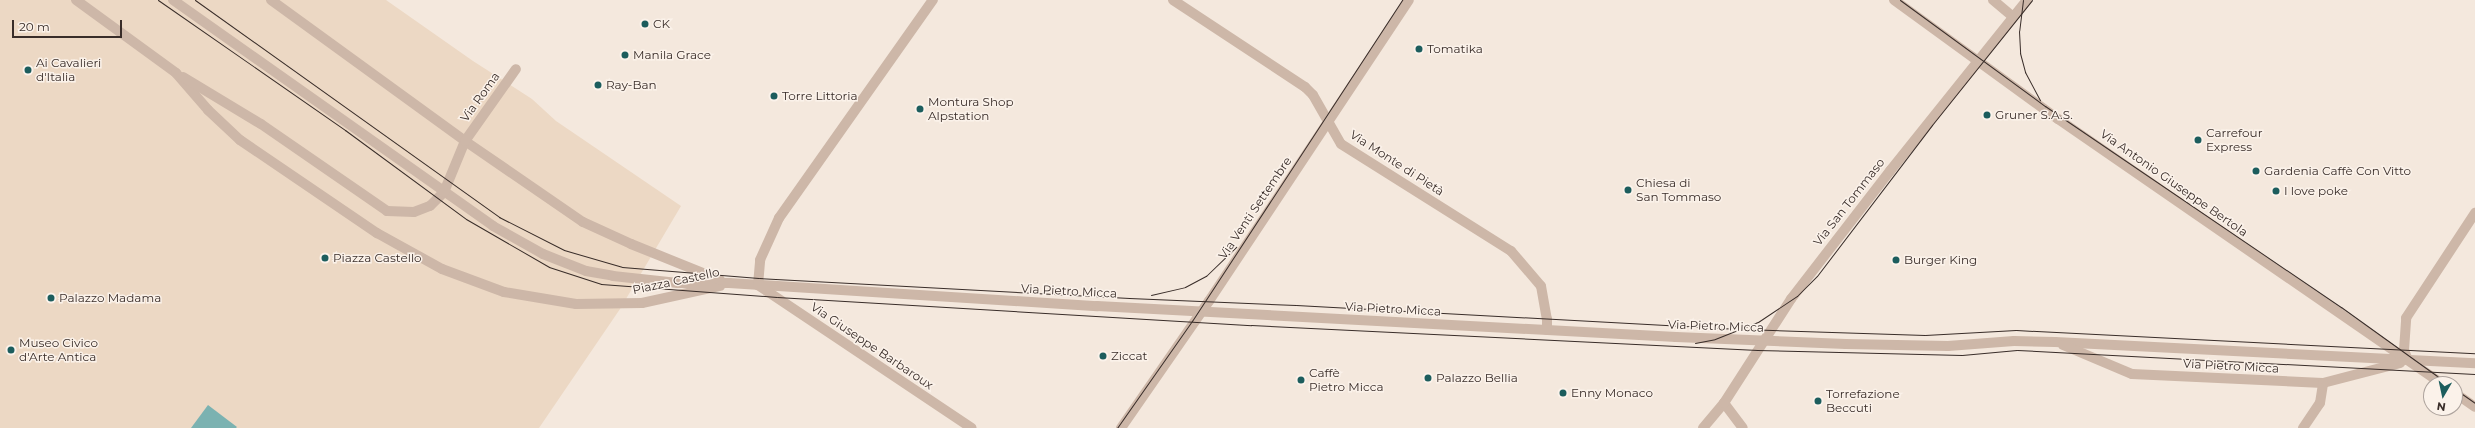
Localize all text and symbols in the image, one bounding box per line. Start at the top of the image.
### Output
scale bar [14,12,124,38]
place label: CK [653,17,670,31]
text: 20 m [19,19,50,34]
marker: CK [640,19,650,29]
place label: Tomatika [1427,42,1483,56]
marker: Tomatika [1414,44,1424,54]
place label: Manila Grace [633,48,711,62]
marker: Manila Grace [620,50,630,60]
place label: Ai Cavalieri d'Italia [36,56,101,84]
marker: Ai Cavalieri d'Italia [23,65,33,75]
street label: Via Roma [457,69,503,125]
place label: Ray-Ban [606,78,657,92]
marker: Ray-Ban [593,80,603,90]
place label: Torre Littoria [782,89,858,103]
marker: Torre Littoria [769,91,779,101]
place label: Montura Shop Alpstation [928,95,1014,123]
marker: Montura Shop Alpstation [915,104,925,114]
place label: Gruner S.A.S. [1995,108,2073,122]
marker: Gruner S.A.S. [1982,110,1992,120]
street label: Via Antonio Giuseppe Bertola [2098,126,2250,240]
place label: Carrefour Express [2206,126,2262,154]
street label: Via Monte di Pietà [1347,127,1447,199]
marker: Carrefour Express [2193,135,2203,145]
street label: Via Venti Settembre [1215,154,1295,262]
street label: Via San Tommaso [1810,155,1888,249]
place label: Gardenia Caffè Con Vitto [2264,164,2411,178]
marker: Gardenia Caffè Con Vitto [2251,166,2261,176]
place label: Chiesa di San Tommaso [1636,176,1721,204]
place label: I love poke [2284,184,2348,198]
marker: Chiesa di San Tommaso [1623,185,1633,195]
marker: I love poke [2271,186,2281,196]
place label: Piazza Castello [333,251,422,265]
marker: Piazza Castello [320,253,330,263]
place label: Burger King [1904,253,1977,267]
marker: Burger King [1891,255,1901,265]
street label: Piazza Castello [631,265,721,297]
street label: Via Pietro Micca [1021,281,1117,301]
place label: Palazzo Madama [59,291,161,305]
marker: Palazzo Madama [46,293,56,303]
street label: Via Pietro Micca [1345,299,1441,319]
street label: Via Giuseppe Barbaroux [808,300,936,392]
street label: Via Pietro Micca [1668,317,1764,335]
place label: Museo Civico d'Arte Antica [19,336,98,364]
marker: Museo Civico d'Arte Antica [6,345,16,355]
place label: Ziccat [1111,349,1147,363]
marker: Ziccat [1098,351,1108,361]
street label: Via Pietro Micca [2183,356,2279,376]
place label: Caffè Pietro Micca [1309,366,1383,394]
place label: Palazzo Bellia [1436,371,1518,385]
marker: Palazzo Bellia [1423,373,1433,383]
marker: Caffè Pietro Micca [1296,375,1306,385]
north arrow [2423,376,2463,416]
place label: Enny Monaco [1571,386,1653,400]
place label: Torrefazione Beccuti [1826,387,1900,415]
marker: Enny Monaco [1558,388,1568,398]
marker: Torrefazione Beccuti [1813,396,1823,406]
text: N [2436,399,2447,414]

